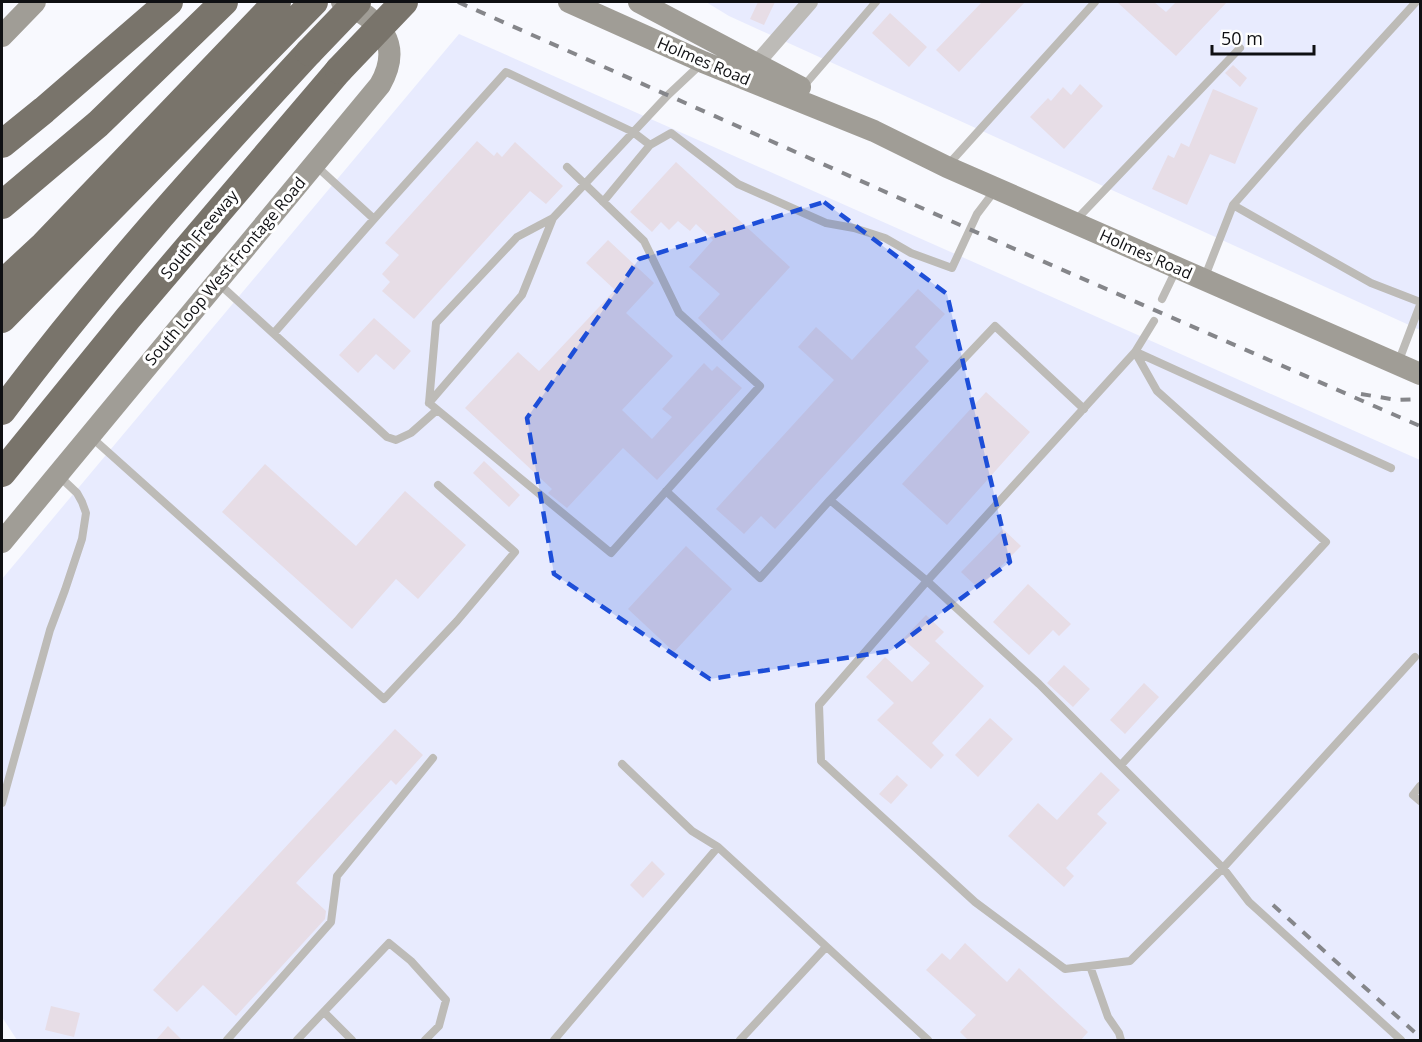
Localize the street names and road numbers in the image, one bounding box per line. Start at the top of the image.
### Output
street label: Holmes Road [654,31,754,91]
street label: South Loop West Frontage Road [140,172,310,370]
street label: South Freeway [155,184,243,283]
street label: Holmes Road [1096,224,1196,284]

